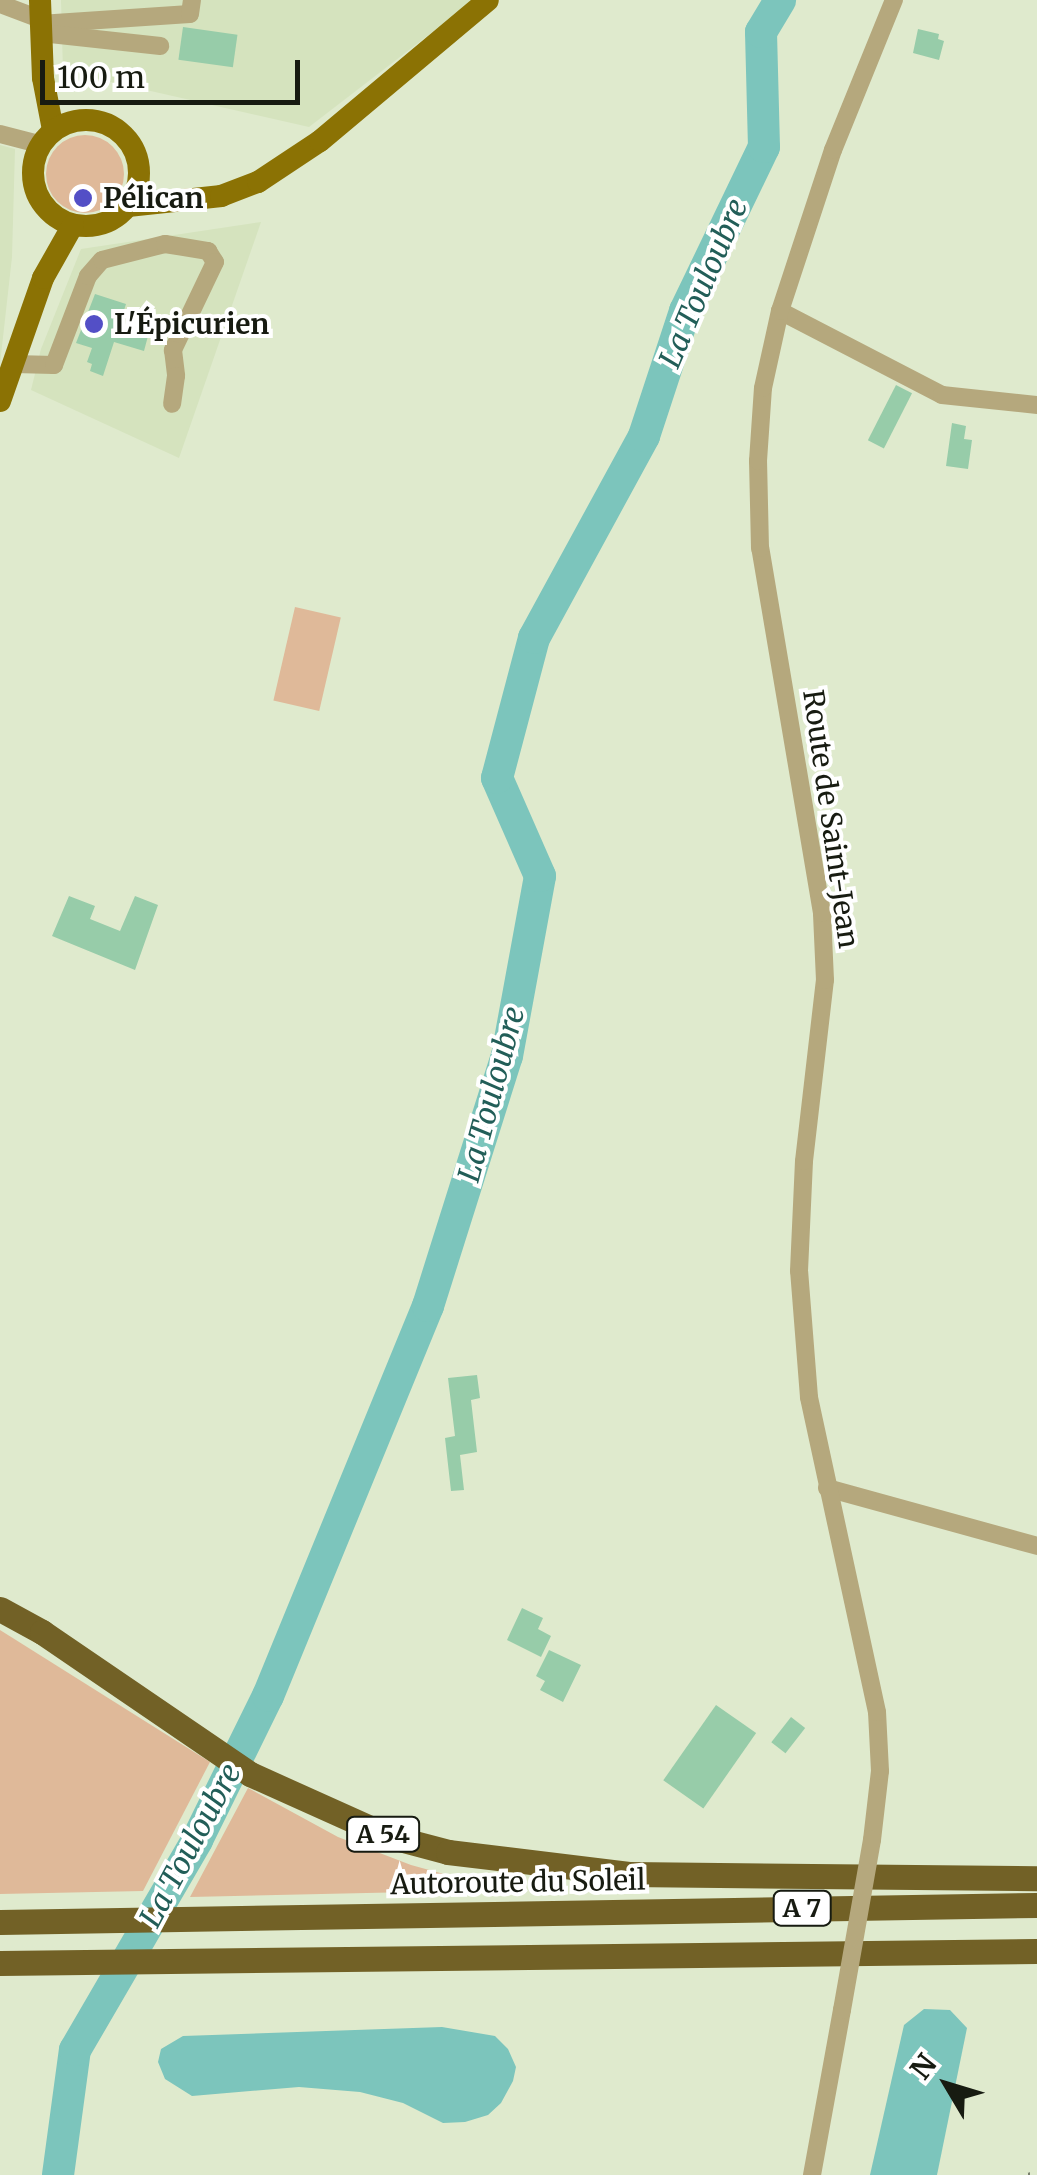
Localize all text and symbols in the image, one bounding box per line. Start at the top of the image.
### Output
scale bar [45,40,305,102]
text: 100 m [57,58,145,96]
place label: Pélican [103,181,203,215]
marker: Pélican [72,187,94,209]
water label: La Touloubre [651,193,755,373]
place label: L'Épicurien [114,307,269,341]
marker: L'Épicurien [83,313,105,335]
street label: Route de Saint-Jean [796,688,866,950]
water label: La Touloubre [450,1002,532,1186]
water label: La Touloubre [132,1757,248,1933]
road number: A 54 [346,1814,420,1854]
street label: Autoroute du Soleil [390,1863,646,1901]
road number: A 7 [772,1888,832,1928]
north arrow [897,2035,997,2135]
text: N [902,2047,944,2086]

